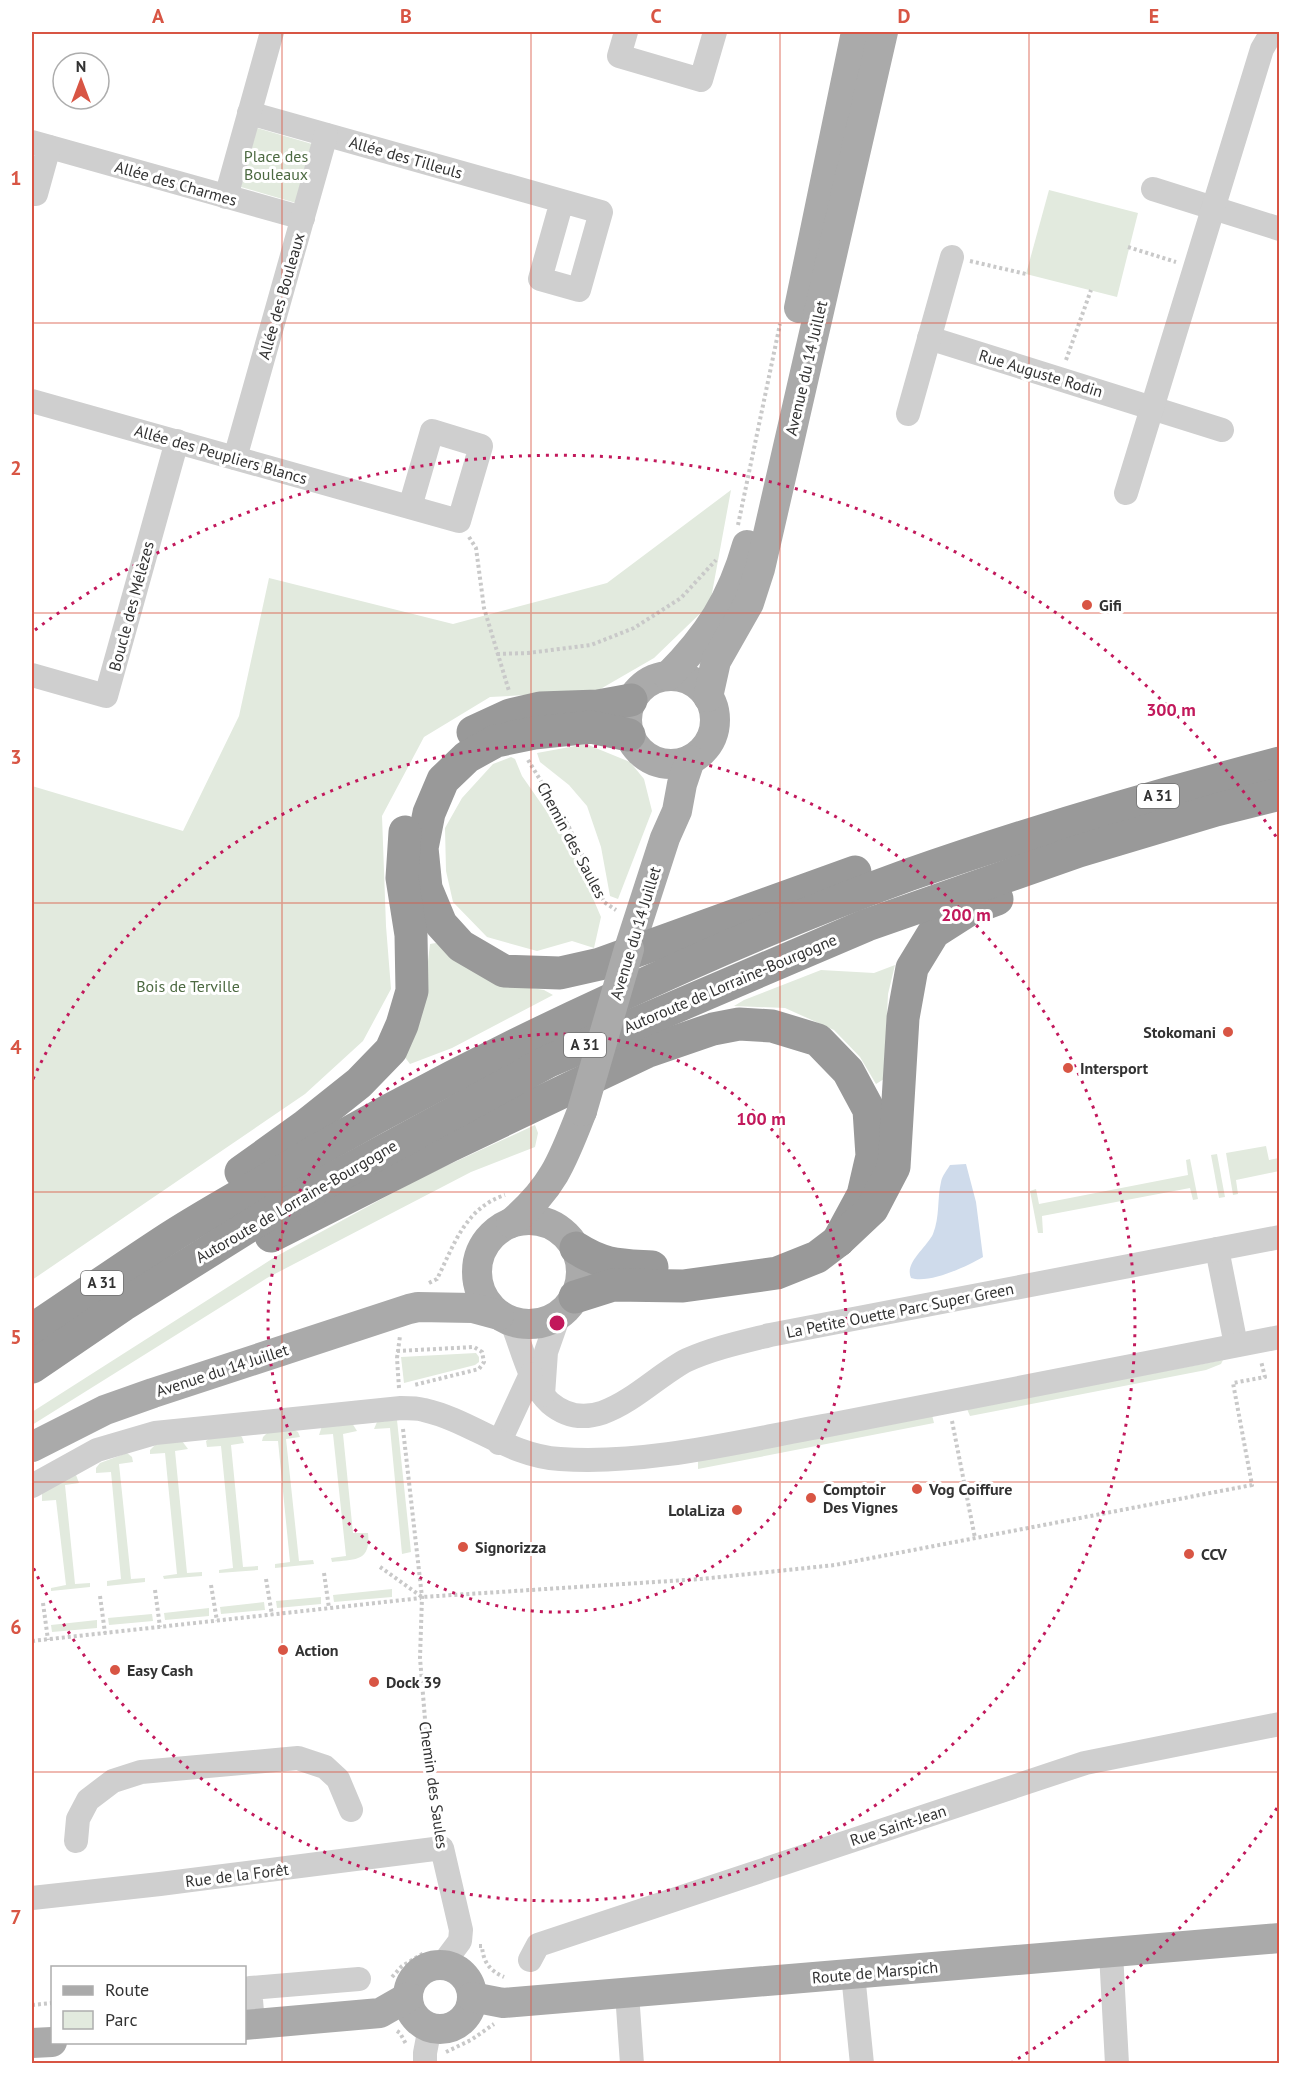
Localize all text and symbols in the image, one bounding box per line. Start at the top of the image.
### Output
text: A [152,3,165,29]
text: B [400,3,412,29]
text: C [650,3,662,29]
text: D [898,3,911,29]
text: E [1149,3,1159,29]
north arrow [51,51,111,111]
text: N [76,56,86,76]
street label: Allée des Tilleuls [347,131,465,183]
park label: Place des Bouleaux [244,146,308,184]
street label: Allée des Charmes [113,156,240,210]
text: 1 [10,165,22,191]
street label: Allée des Bouleaux [253,230,309,362]
street label: Avenue du 14 Juillet [781,298,831,437]
street label: Rue Auguste Rodin [977,345,1105,401]
street label: Allée des Peupliers Blancs [132,420,310,488]
text: 2 [10,455,22,481]
street label: Boucle des Mélèzes [104,539,158,673]
place label: Gifi [1099,595,1122,615]
marker: Gifi [1080,598,1094,612]
text: 300 m [1146,698,1196,721]
text: 3 [10,744,22,770]
street label: Chemin des Saules [533,779,611,902]
road number: A 31 [1137,784,1179,808]
street label: Avenue du 14 Juillet [605,864,665,1002]
text: 200 m [941,903,991,926]
street label: Autoroute de Lorraine-Bourgogne [621,929,839,1037]
park label: Bois de Terville [136,976,240,996]
place label: Stokomani [1143,1022,1216,1042]
marker: Stokomani [1221,1025,1235,1039]
road number: A 31 [564,1033,606,1057]
text: 4 [10,1034,22,1060]
place label: Intersport [1080,1058,1149,1078]
marker: Intersport [1061,1061,1075,1075]
text: 100 m [736,1107,786,1130]
street label: Autoroute de Lorraine-Bourgogne [192,1135,400,1267]
road number: A 31 [81,1271,123,1295]
street label: La Petite Ouette Parc Super Green [785,1278,1015,1342]
centre of rings [547,1313,567,1333]
text: 5 [10,1324,22,1350]
street label: Avenue du 14 Juillet [153,1339,291,1401]
place label: Comptoir Des Vignes [823,1479,898,1517]
place label: Vog Coiffure [928,1479,1012,1499]
marker: Vog Coiffure [910,1482,924,1496]
marker: Comptoir Des Vignes [804,1491,818,1505]
place label: LolaLiza [668,1500,725,1520]
marker: LolaLiza [730,1503,744,1517]
place label: Signorizza [475,1537,546,1557]
marker: Signorizza [456,1540,470,1554]
place label: CCV [1201,1544,1227,1564]
marker: CCV [1182,1547,1196,1561]
text: 6 [10,1614,22,1640]
place label: Action [295,1640,339,1660]
marker: Action [276,1643,290,1657]
place label: Easy Cash [127,1660,193,1680]
marker: Easy Cash [108,1663,122,1677]
place label: Dock 39 [386,1672,441,1692]
marker: Dock 39 [367,1675,381,1689]
street label: Chemin des Saules [415,1720,453,1850]
street label: Rue Saint-Jean [847,1800,949,1850]
street label: Rue de la Forêt [184,1859,290,1891]
text: 7 [10,1904,22,1930]
street label: Route de Marspich [811,1957,939,1987]
legend [51,1966,246,2044]
text: Route [105,1978,149,2001]
text: Parc [105,2008,138,2031]

